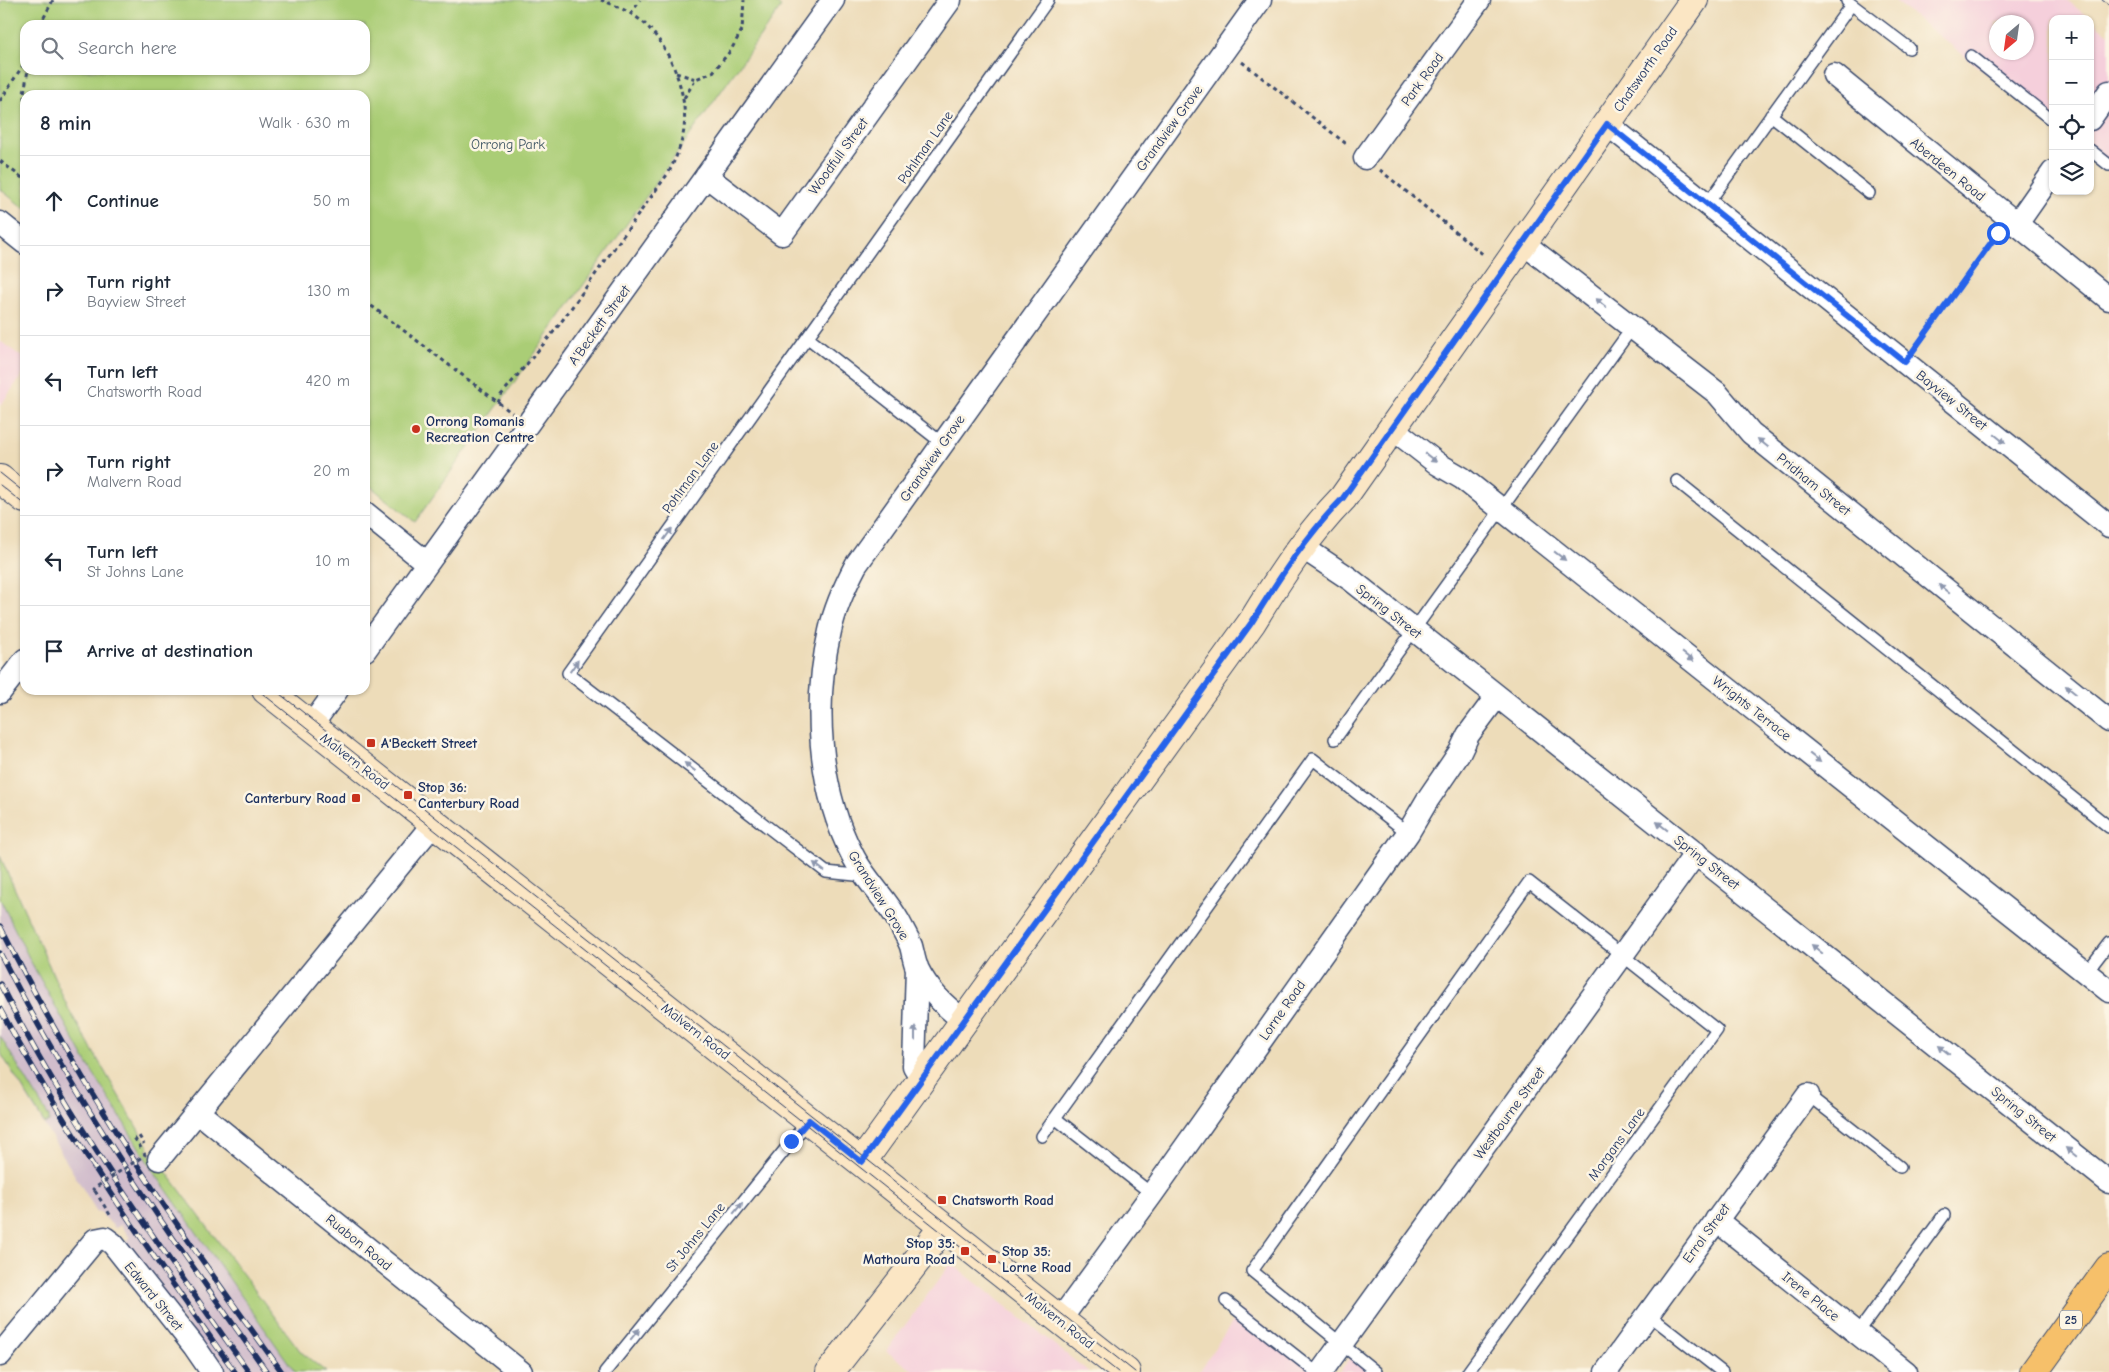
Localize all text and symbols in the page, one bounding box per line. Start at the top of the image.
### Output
north arrow [1989,15,2034,60]
map controls [2049,15,2094,195]
button: + [2049,15,2094,60]
search box [20,20,370,75]
street label: Chatsworth Road [1610,23,1681,115]
icon: search [38,34,66,62]
text: Search here [78,37,177,59]
street label: Park Road [1397,49,1447,109]
button: − [2049,60,2094,105]
street label: Grandview Grove [1133,82,1206,175]
button: locate [2049,105,2094,150]
street label: Pohlman Lane [894,108,957,187]
text: 8 min [40,111,91,135]
text: Walk · 630 m [259,114,350,132]
street label: Woodfull Street [805,114,873,198]
street label: Aberdeen Road [1907,134,1989,205]
park label: Orrong Park [471,136,545,153]
button: layers [2049,150,2094,195]
icon: ahead [40,187,68,215]
text: Continue [87,190,159,212]
text: 50 m [313,192,350,210]
route start [1987,222,2010,245]
text: Turn right [87,271,171,293]
icon: right [40,277,68,305]
street label: A'Beckett Street [565,281,635,369]
text: 130 m [307,282,350,300]
text: Bayview Street [87,293,186,311]
one-way arrow [1594,298,1608,308]
text: Turn left [87,361,158,383]
icon: left [40,367,68,395]
street label: Bayview Street [1913,367,1991,435]
text: 420 m [306,372,350,390]
text: Chatsworth Road [87,383,202,401]
street label: Grandview Grove [896,412,969,505]
place label: Orrong Romanis Recreation Centre [426,413,534,446]
marker: Orrong Romanis Recreation Centre [410,423,422,435]
one-way arrow [1993,433,2006,444]
street label: Pohlman Lane [658,438,722,517]
one-way arrow [1757,438,1770,449]
street label: Pridham Street [1773,449,1855,520]
text: Turn right [87,451,171,473]
one-way arrow [1424,453,1438,463]
icon: right [40,457,68,485]
text: 20 m [313,462,350,480]
text: Malvern Road [87,473,182,491]
one-way arrow [663,527,673,541]
text: Turn left [87,541,158,563]
icon: left [40,547,68,575]
one-way arrow [1553,550,1566,561]
text: 10 m [315,552,350,570]
text: St Johns Lane [87,563,184,581]
street label: Spring Street [1352,580,1426,643]
one-way arrow [1938,583,1951,594]
icon: arrive [40,637,68,665]
text: Arrive at destination [87,640,253,662]
one-way arrow [1681,651,1694,662]
one-way arrow [569,659,578,673]
street label: Wrights Terrace [1709,672,1794,744]
one-way arrow [2065,685,2078,696]
street label: Malvern Road [317,729,393,794]
place label: A'Beckett Street [381,735,477,752]
marker: A'Beckett Street [365,737,377,749]
one-way arrow [1808,752,1821,763]
one-way arrow [684,762,697,773]
place label: Stop 36: Canterbury Road [418,779,519,812]
marker: Stop 36: Canterbury Road [402,789,414,801]
place label: Canterbury Road [245,790,346,807]
marker: Canterbury Road [350,792,362,804]
one-way arrow [1656,821,1669,832]
street label: Spring Street [1670,831,1744,894]
street label: Grandview Grove [844,848,913,943]
one-way arrow [813,861,826,872]
one-way arrow [1811,944,1824,955]
street label: Lorne Road [1256,977,1309,1044]
street label: Malvern Road [658,999,734,1064]
one-way arrow [911,1025,919,1041]
one-way arrow [1938,1045,1951,1056]
street label: Westbourne Street [1470,1063,1549,1163]
street label: Spring Street [1988,1083,2060,1146]
street label: Morgans Lane [1584,1105,1649,1184]
route end [780,1130,803,1153]
one-way arrow [2065,1146,2078,1157]
place label: Chatsworth Road [952,1192,1054,1209]
marker: Chatsworth Road [936,1194,948,1206]
street label: St Johns Lane [662,1199,729,1276]
street label: Errol Street [1679,1199,1734,1266]
one-way arrow [732,1202,743,1215]
street label: Ruabon Road [322,1211,395,1274]
place label: Stop 35: Mathoura Road [863,1235,955,1268]
place label: Stop 35: Lorne Road [1002,1243,1071,1276]
marker: Stop 35: Mathoura Road [959,1245,971,1257]
marker: Stop 35: Lorne Road [986,1253,998,1265]
street label: Edward Street [121,1259,187,1335]
street label: Irene Place [1778,1268,1843,1325]
street label: Malvern Road [1022,1288,1098,1353]
road number: 25 [2060,1310,2082,1330]
one-way arrow [630,1328,641,1341]

